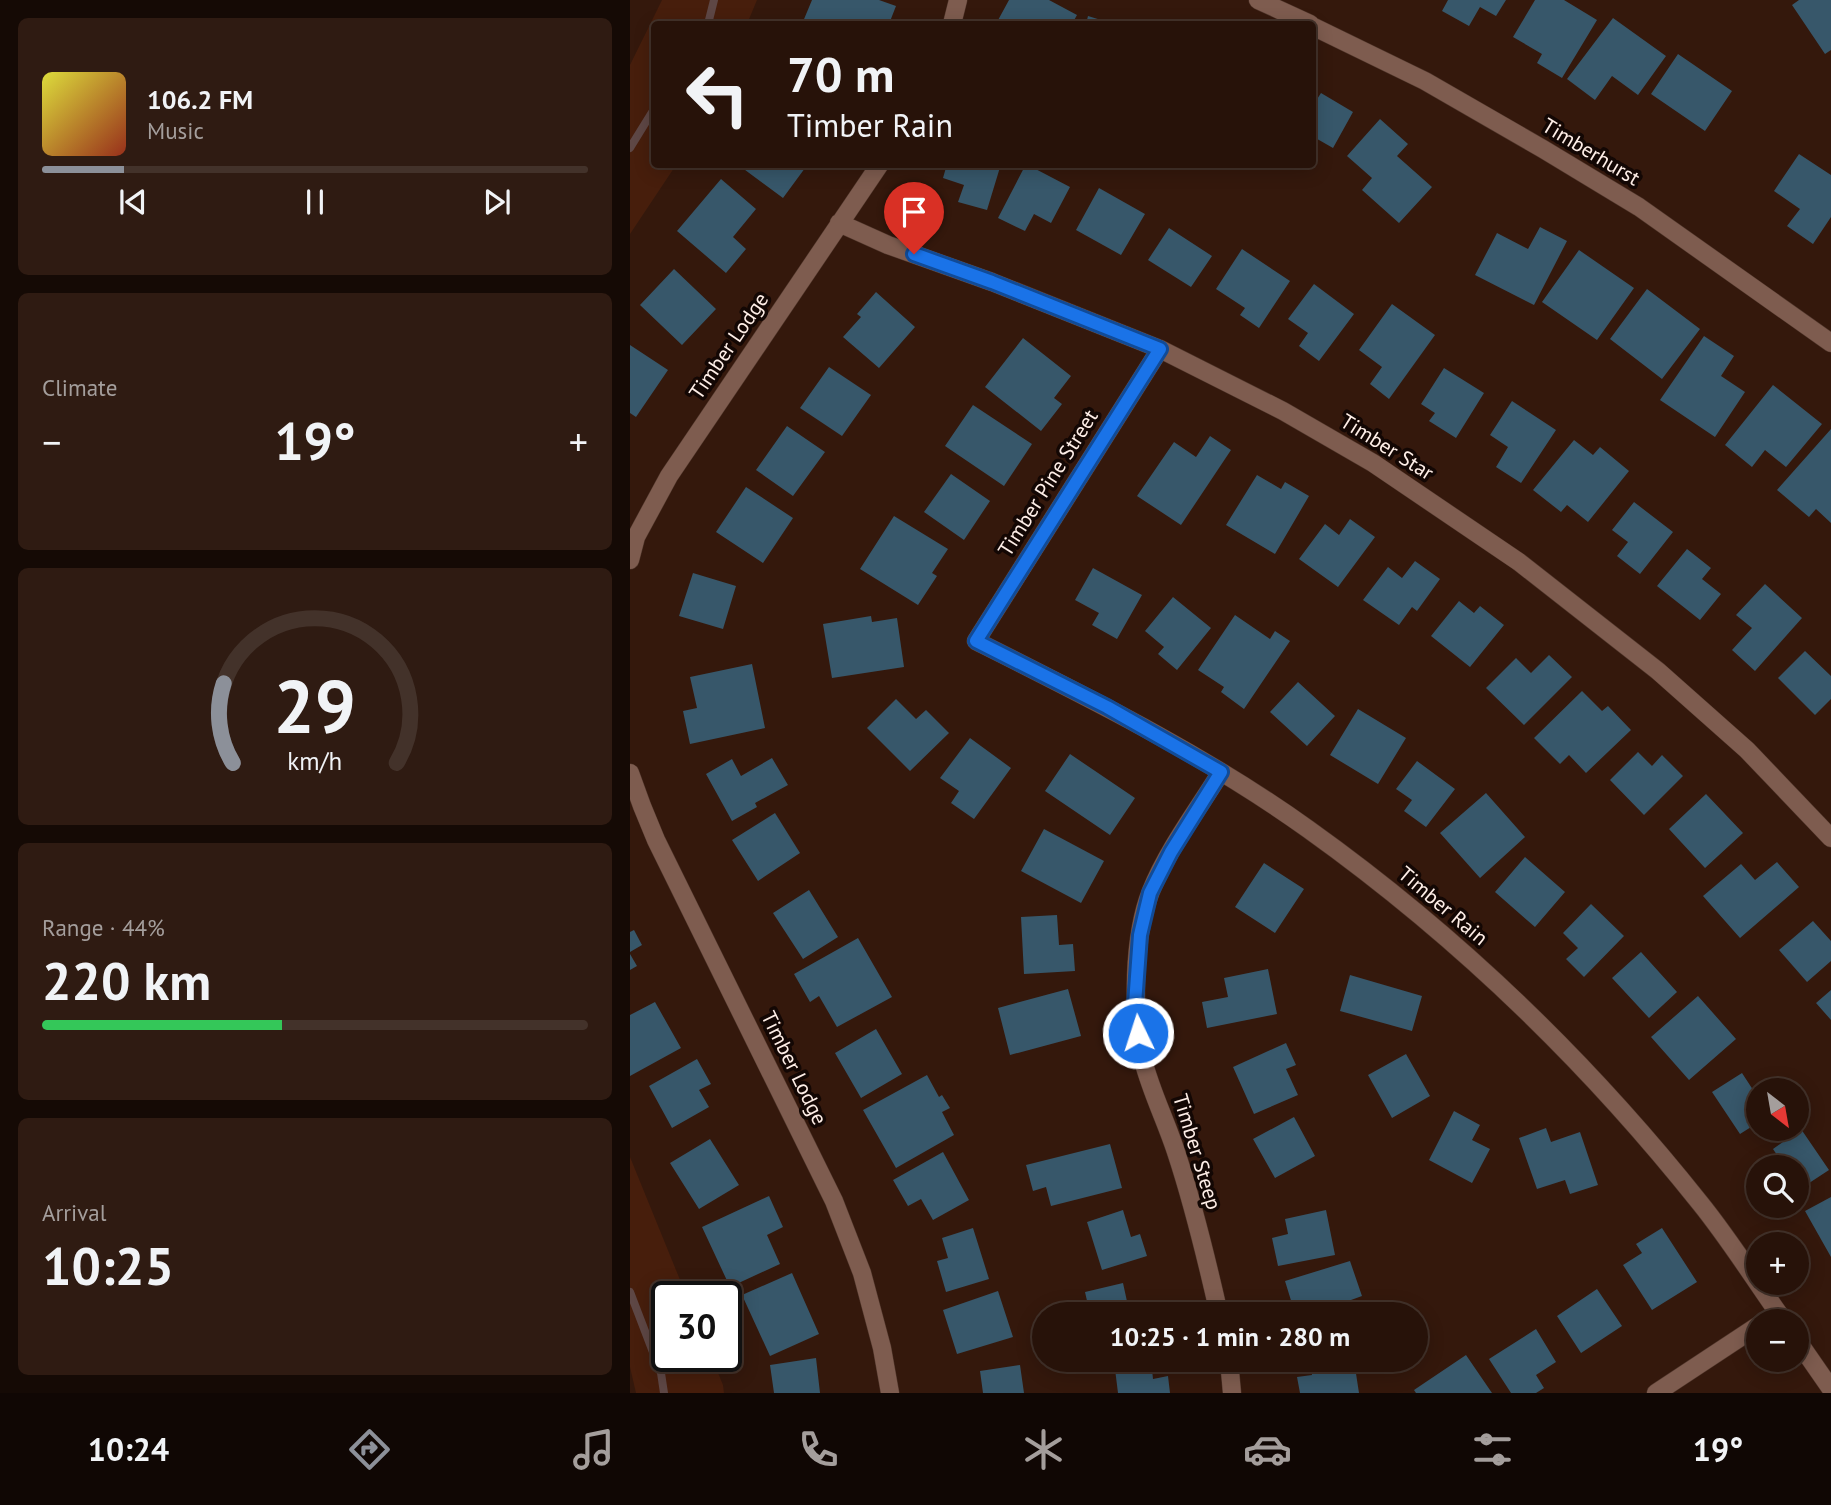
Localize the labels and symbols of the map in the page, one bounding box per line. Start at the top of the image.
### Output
street label: Timberhurst [1537,112,1645,191]
pin [884,182,944,254]
street label: Timber Lodge [683,287,774,404]
street label: Timber Pine Street [992,404,1104,561]
street label: Timber Star [1336,407,1439,486]
street label: Timber Rain [1393,860,1494,951]
position arrow [1101,996,1175,1070]
street label: Timber Lodge [755,1006,834,1129]
north arrow [1746,1078,1810,1141]
street label: Timber Steep [1167,1091,1228,1213]
speed limit sign: 30 [651,1281,742,1372]

